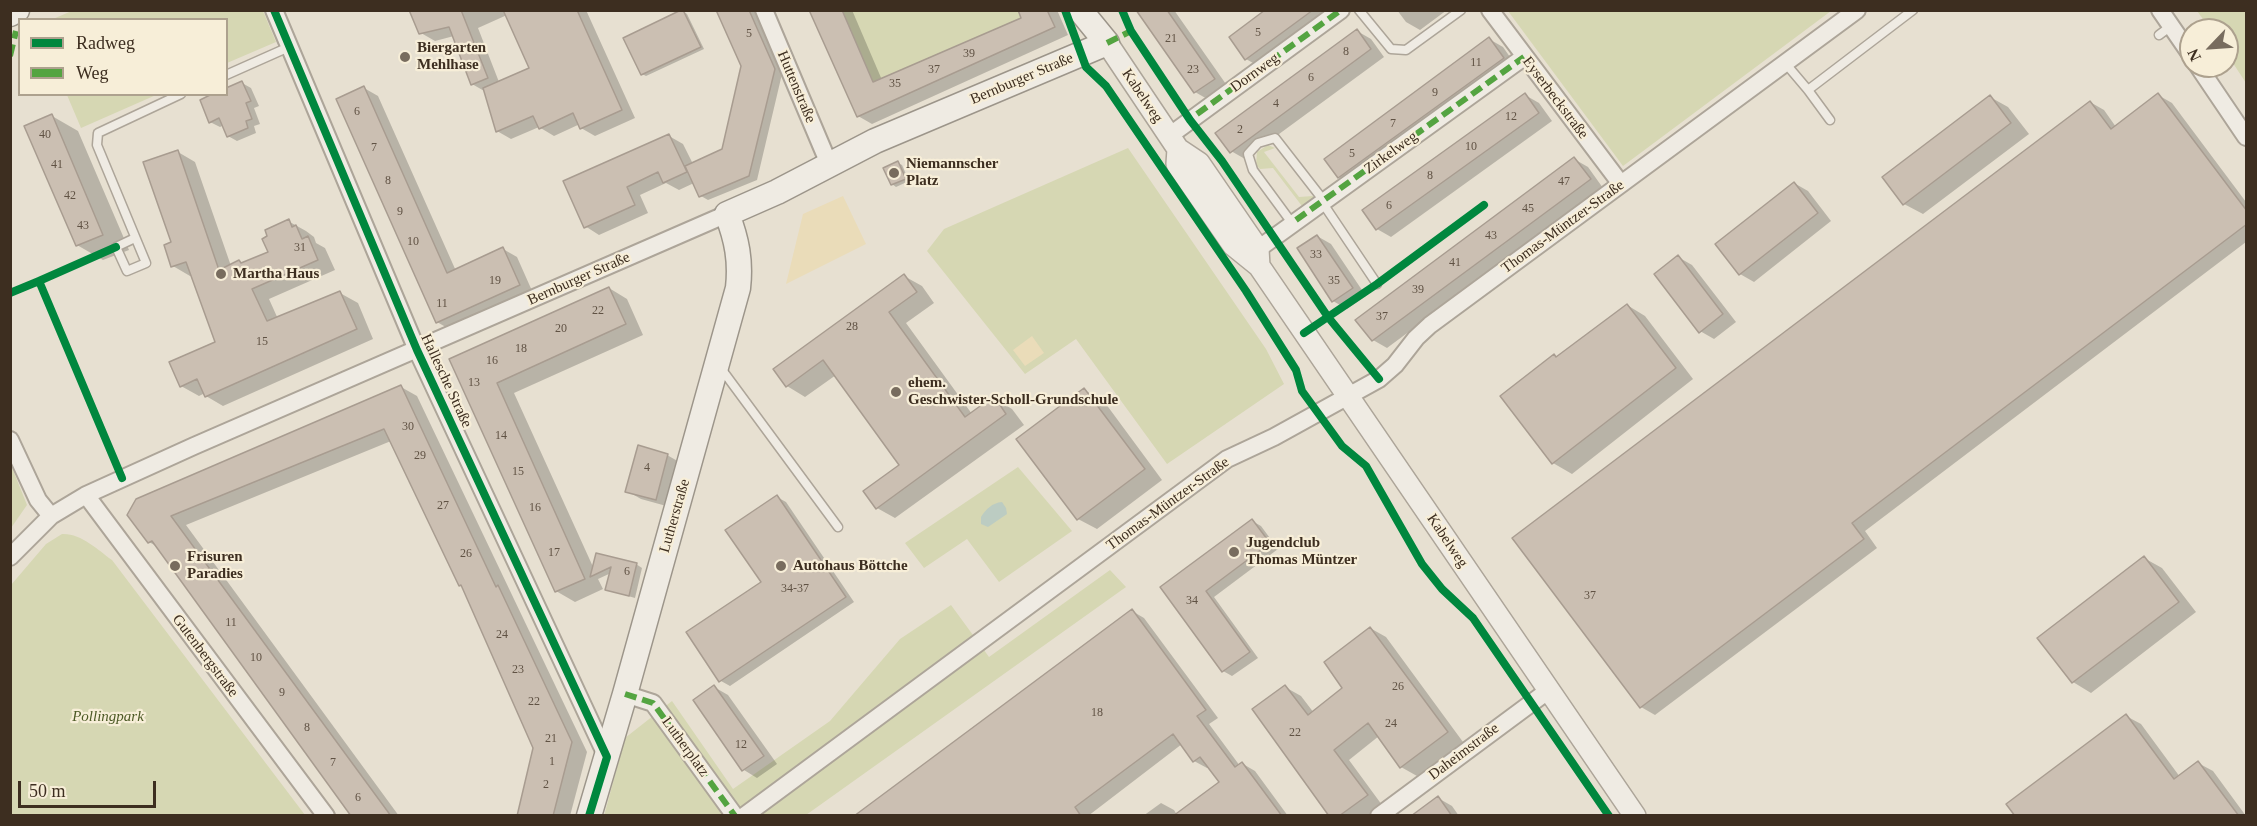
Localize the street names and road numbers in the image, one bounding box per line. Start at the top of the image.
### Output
street label: Huttenstraße [773,48,819,126]
street label: Bernburger Straße [968,49,1076,109]
street label: Dornweg [1227,49,1283,97]
street label: Eyserbeckstraße [1518,53,1592,143]
street label: Kabelweg [1118,66,1166,126]
street label: Zirkelweg [1361,128,1421,178]
street label: Thomas-Müntzer-Straße [1498,176,1628,278]
street label: Bernburger Straße [525,248,633,310]
street label: Hallesche Straße [416,331,476,431]
street label: Thomas-Müntzer-Straße [1103,453,1233,555]
street label: Lutherstraße [656,477,694,555]
street label: Kabelweg [1423,511,1471,571]
street label: Gutenbergstraße [168,611,242,701]
street label: Lutherplatz [657,714,713,780]
street label: Daheimstraße [1425,720,1503,784]

